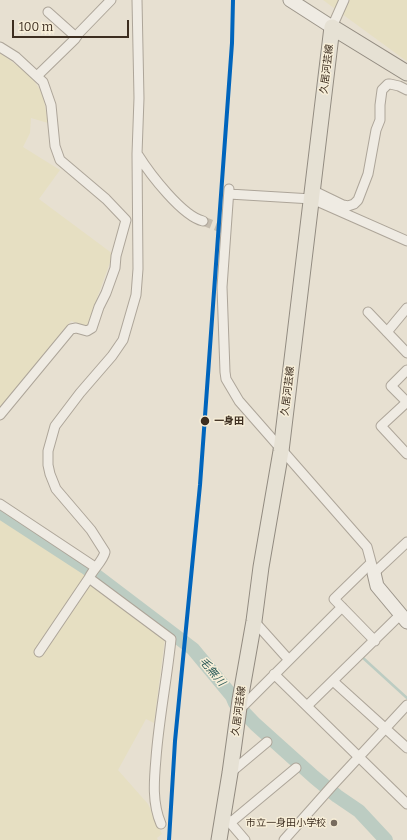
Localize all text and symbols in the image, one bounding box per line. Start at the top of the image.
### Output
scale bar [14,12,131,38]
text: 100 m [19,20,53,34]
street label: 久居河芸線 [318,43,336,95]
street label: 久居河芸線 [279,365,297,417]
marker: 一身田 [199,415,211,427]
place label: 一身田 [214,415,244,427]
water label: 毛無川 [196,655,228,689]
street label: 久居河芸線 [230,685,248,737]
place label: 市立一身田小学校 [246,817,326,829]
marker: 市立一身田小学校 [329,818,339,828]

